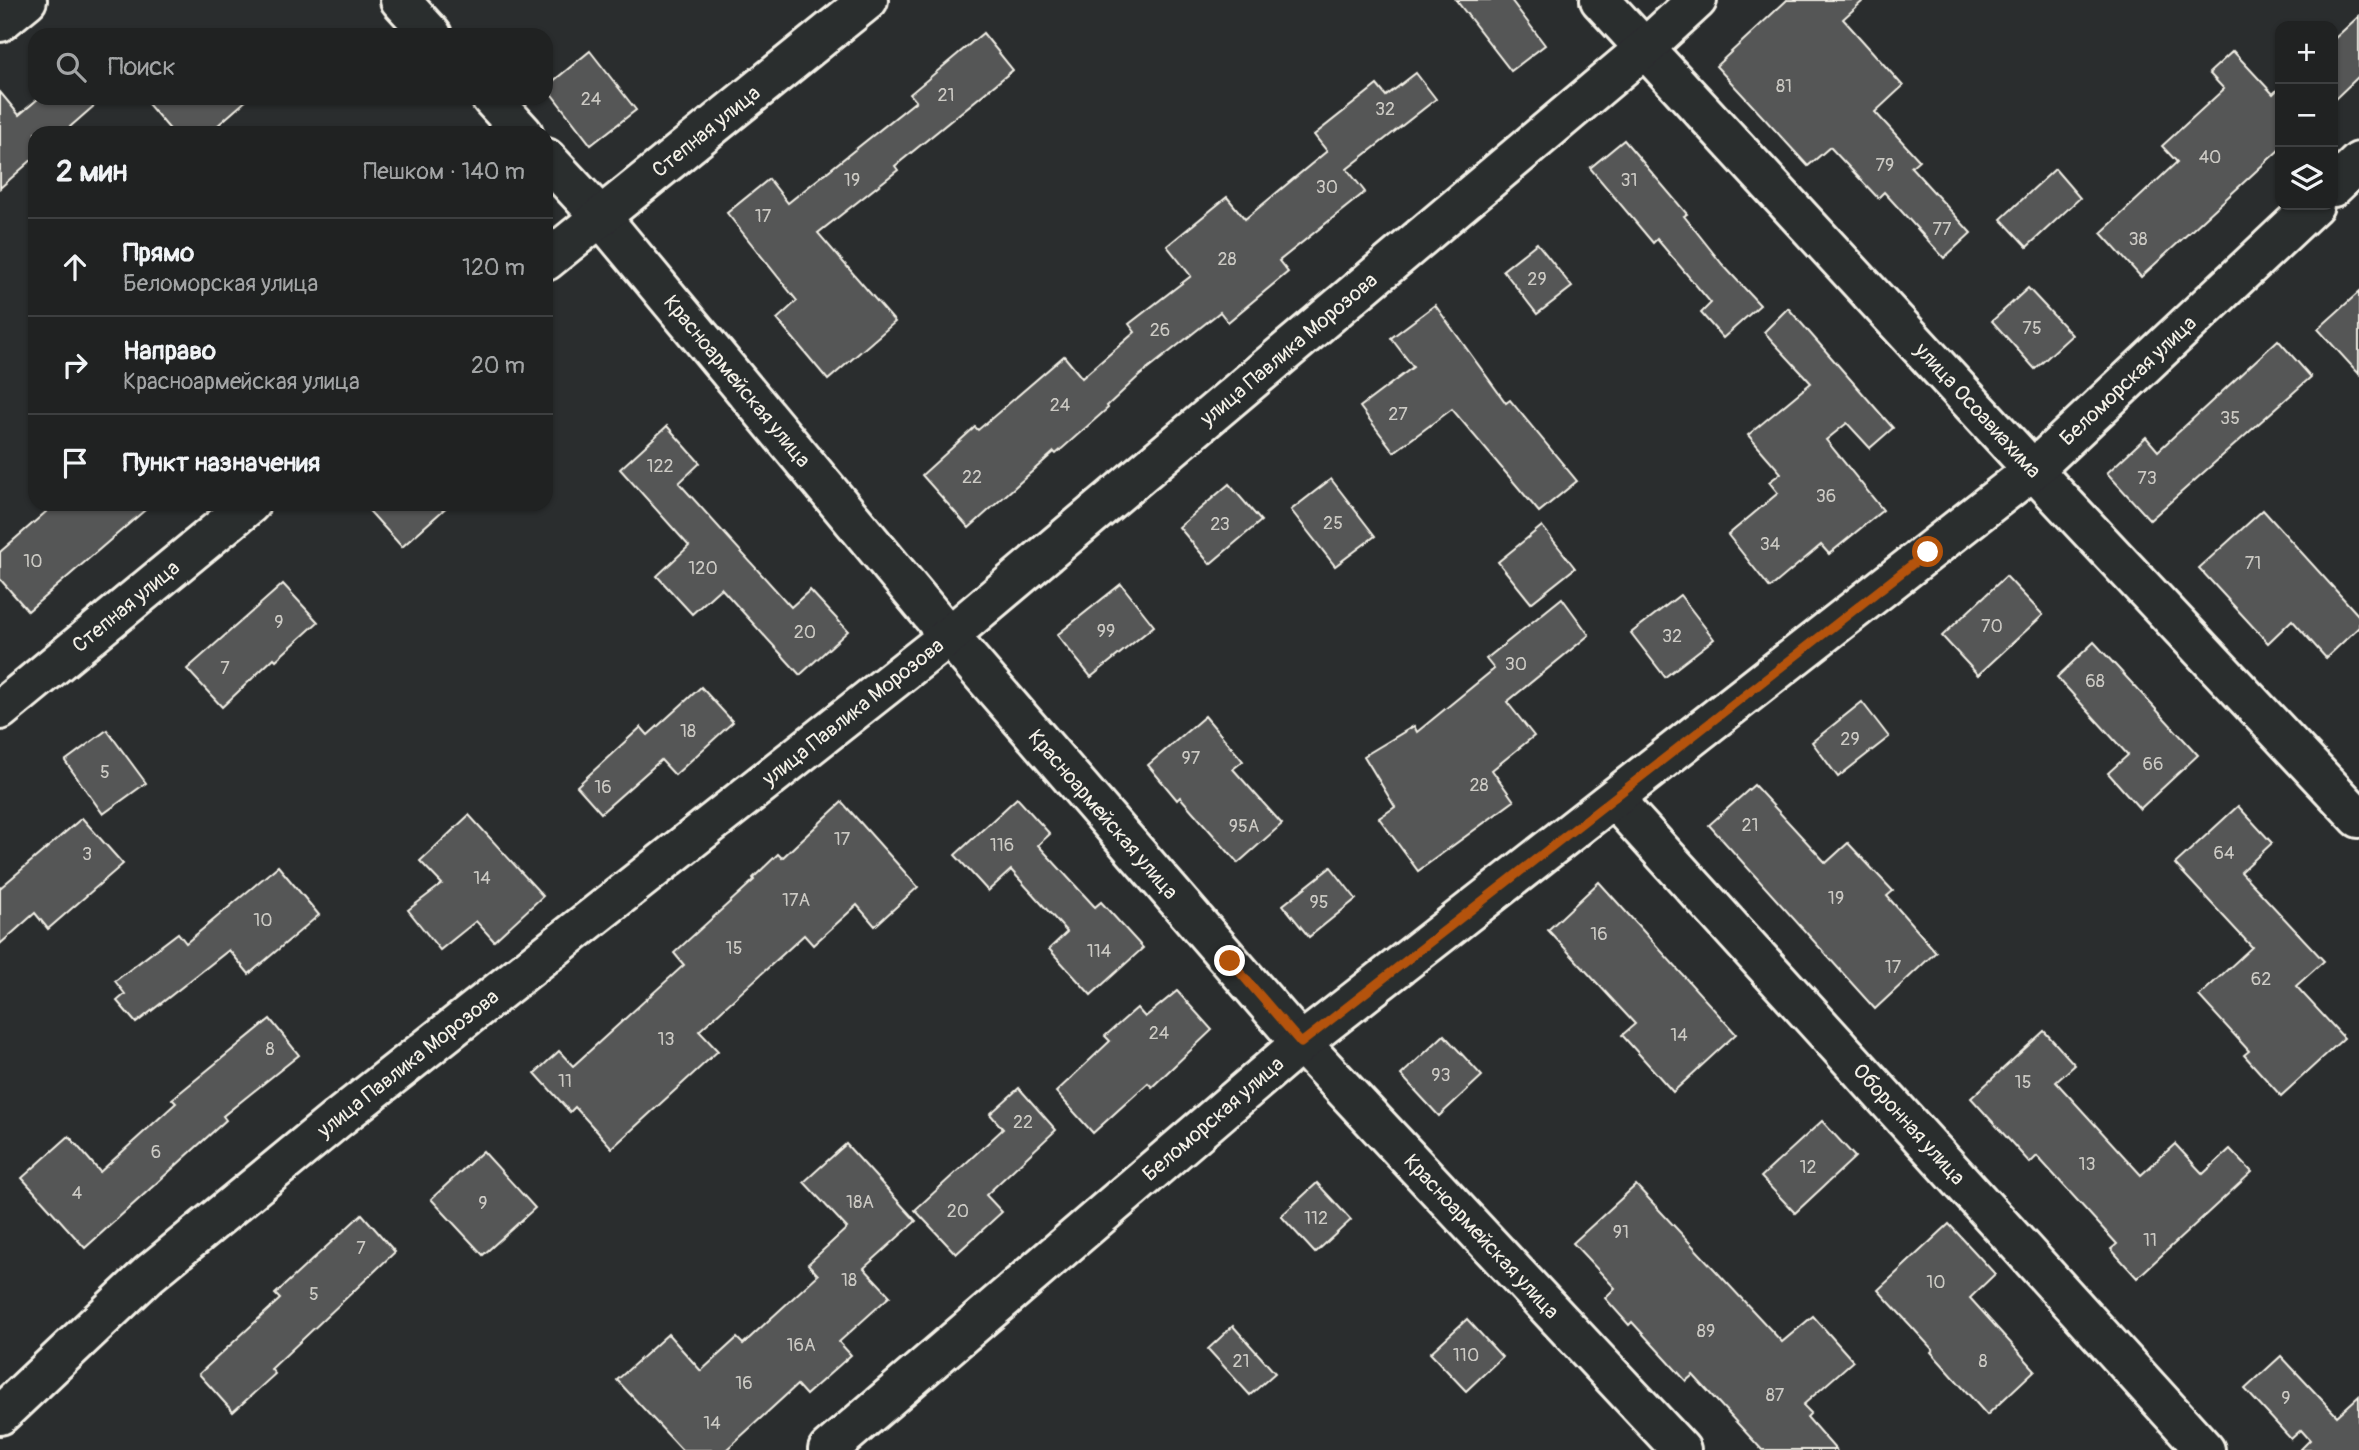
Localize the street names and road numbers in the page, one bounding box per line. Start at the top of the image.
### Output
street label: Степная улица [647,80,766,184]
street label: улица Павлика Морозова [1194,267,1383,433]
street label: Красноармейская улица [657,290,816,473]
street label: Беломорская улица [2054,310,2202,452]
street label: улица Осоавиахима [1908,337,2047,484]
street label: Степная улица [67,554,185,659]
street label: улица Павлика Морозова [756,632,950,793]
street label: Красноармейская улица [1022,724,1184,905]
street label: улица Павлика Морозова [311,984,505,1144]
street label: Беломорская улица [1137,1051,1290,1187]
street label: Оборонная улица [1846,1058,1971,1191]
street label: Красноармейская улица [1398,1148,1565,1325]

